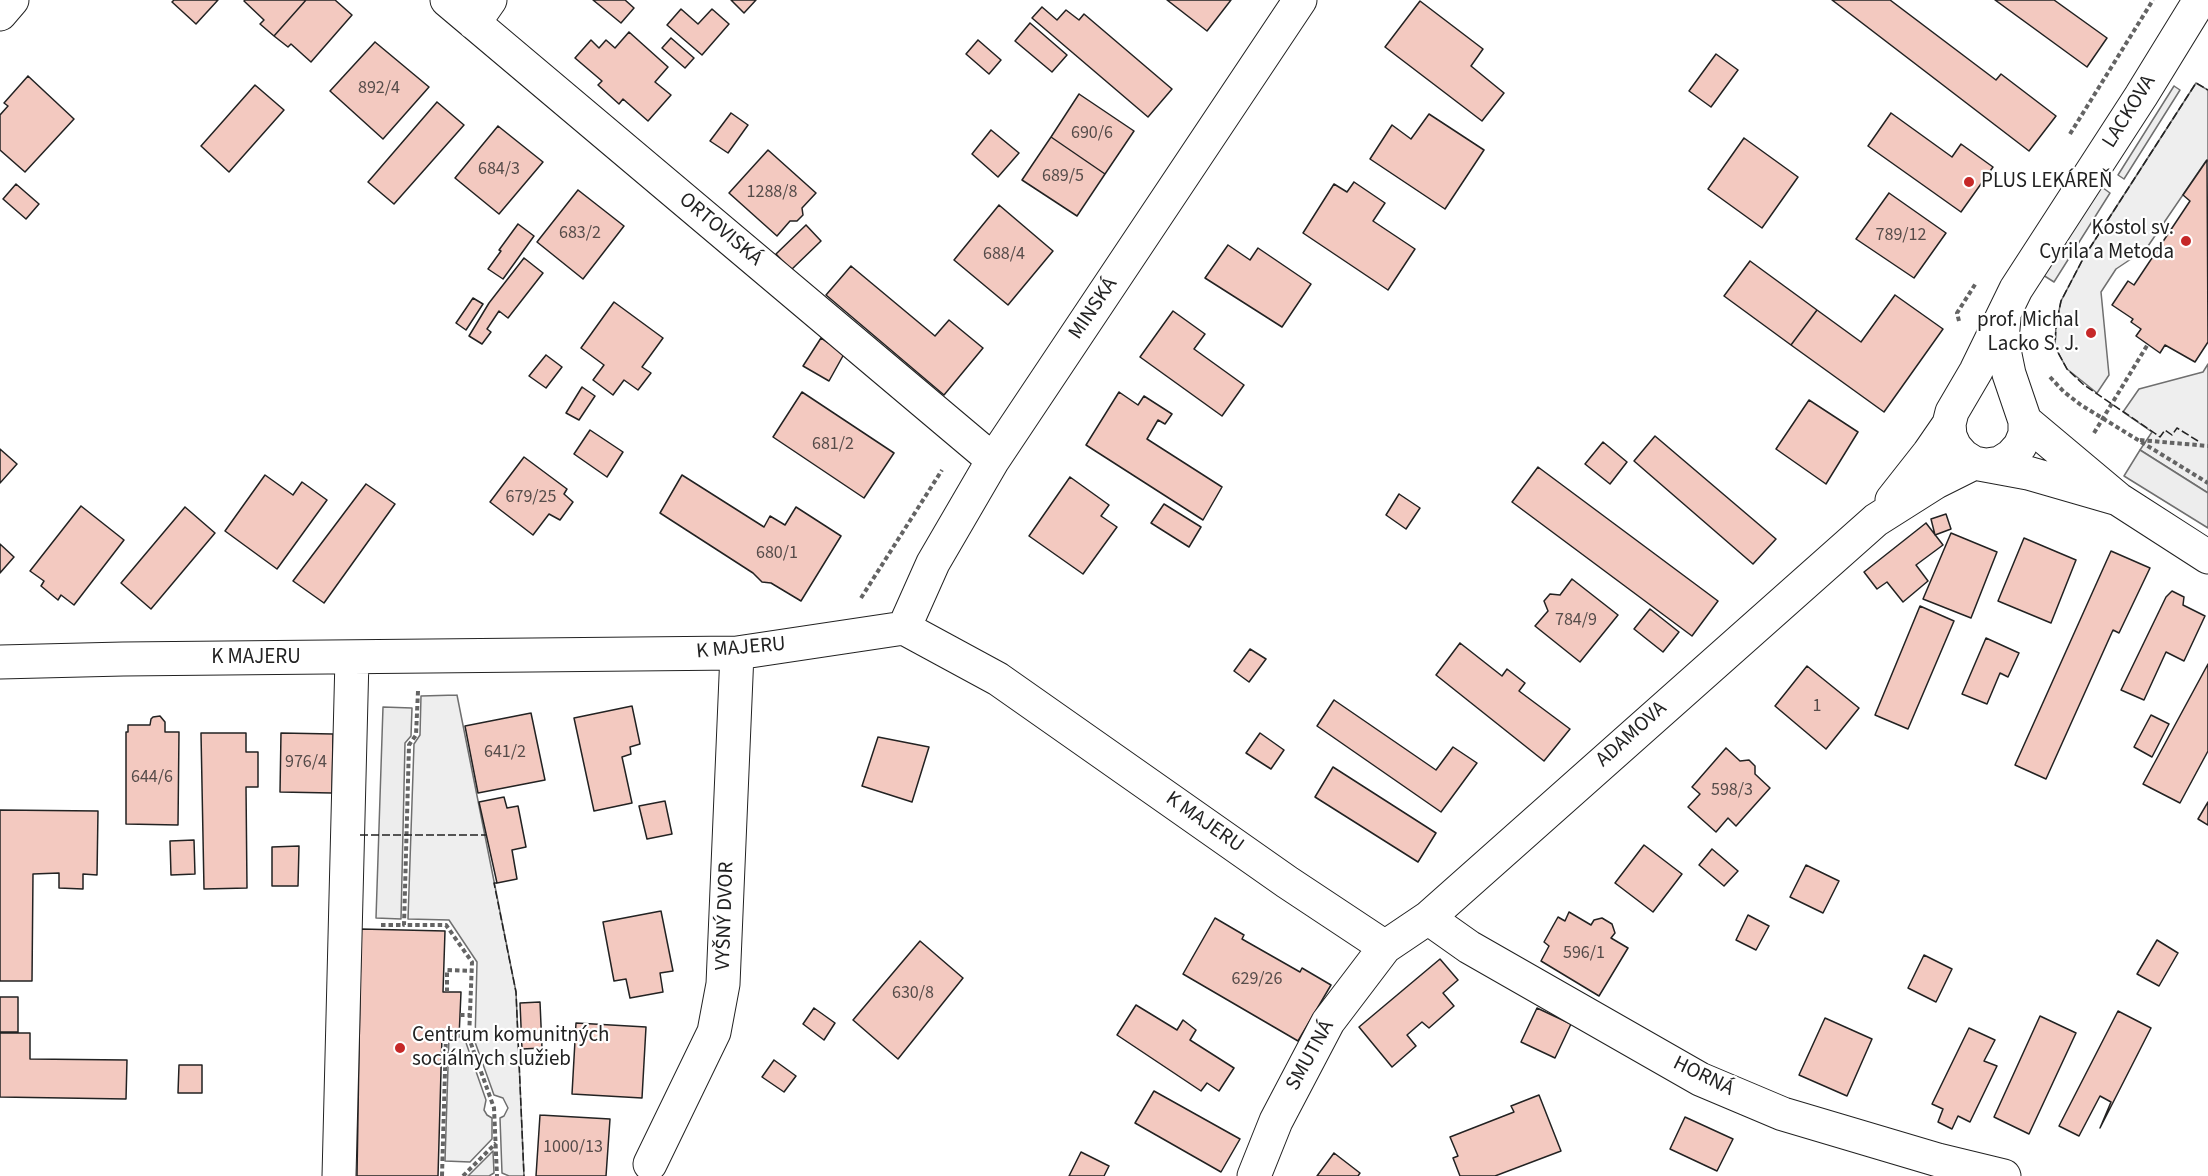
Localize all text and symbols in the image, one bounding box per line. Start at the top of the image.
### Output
street label: LACKOVA [2098,71,2162,153]
house number: 892/4 [358,78,400,100]
house number: 690/6 [1071,123,1113,145]
house number: 684/3 [478,159,520,181]
house number: 689/5 [1042,166,1084,188]
place label: PLUS LEKÁREŇ [1981,169,2112,195]
marker: PLUS LEKÁREŇ [1962,175,1976,189]
house number: 1288/8 [746,182,798,204]
street label: ORTOVISKÁ [673,188,767,272]
place label: Kostol sv. Cyrila a Metoda [2039,216,2174,266]
house number: 683/2 [559,223,601,245]
house number: 789/12 [1875,225,1927,247]
marker: Kostol sv. Cyrila a Metoda [2179,234,2193,248]
house number: 688/4 [983,244,1025,266]
street label: MINSKÁ [1064,273,1124,345]
place label: prof. Michal Lacko S. J. [1977,308,2079,358]
marker: prof. Michal Lacko S. J. [2084,326,2098,340]
house number: 681/2 [812,434,854,456]
house number: 679/25 [505,487,557,509]
house number: 680/1 [756,543,798,565]
house number: 784/9 [1555,610,1597,632]
street label: K MAJERU [695,633,787,665]
street label: K MAJERU [211,645,301,671]
house number: 1 [1813,696,1821,718]
street label: ADAMOVA [1591,697,1673,773]
house number: 641/2 [484,742,526,764]
house number: 976/4 [285,752,327,774]
house number: 644/6 [131,767,173,789]
house number: 598/3 [1711,780,1753,802]
street label: K MAJERU [1160,787,1248,859]
street label: VYŠNÝ DVOR [712,861,740,971]
house number: 596/1 [1563,943,1605,965]
house number: 629/26 [1231,969,1283,991]
house number: 630/8 [892,983,934,1005]
street label: SMUTNÁ [1281,1017,1341,1095]
place label: Centrum komunitných sociálnych služieb [412,1023,610,1073]
marker: Centrum komunitných sociálnych služieb [393,1041,407,1055]
street label: HORNÁ [1668,1052,1738,1102]
house number: 1000/13 [543,1137,603,1159]

